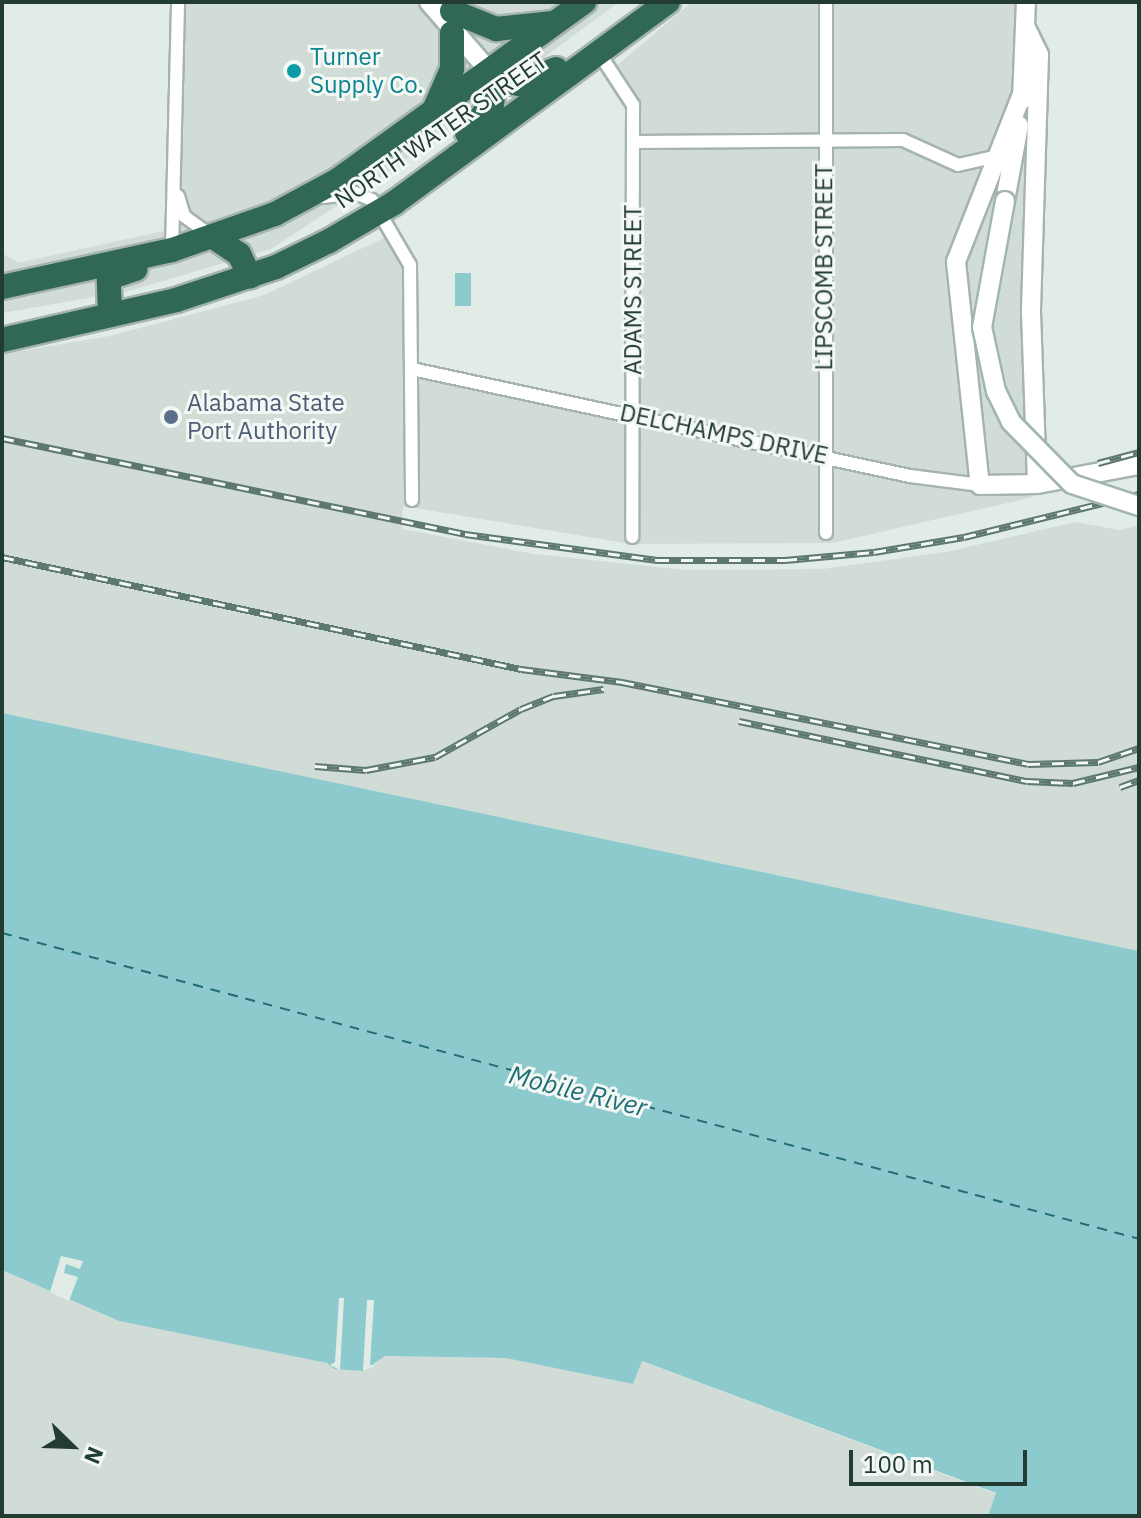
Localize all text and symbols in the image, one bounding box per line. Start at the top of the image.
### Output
place label: Turner Supply Co. [310,43,424,99]
street label: NORTH WATER STREET [329,46,553,214]
marker: Turner Supply Co. [285,62,303,80]
street label: LIPSCOMB STREET [810,164,838,370]
street label: ADAMS STREET [619,205,647,375]
place label: Alabama State Port Authority [187,389,345,445]
street label: DELCHAMPS DRIVE [617,398,831,470]
marker: Alabama State Port Authority [162,408,180,426]
water label: Mobile River [506,1059,650,1123]
north arrow [32,1406,112,1486]
scale bar [853,1434,1031,1484]
text: N [78,1443,111,1469]
text: 100 m [863,1448,933,1480]

